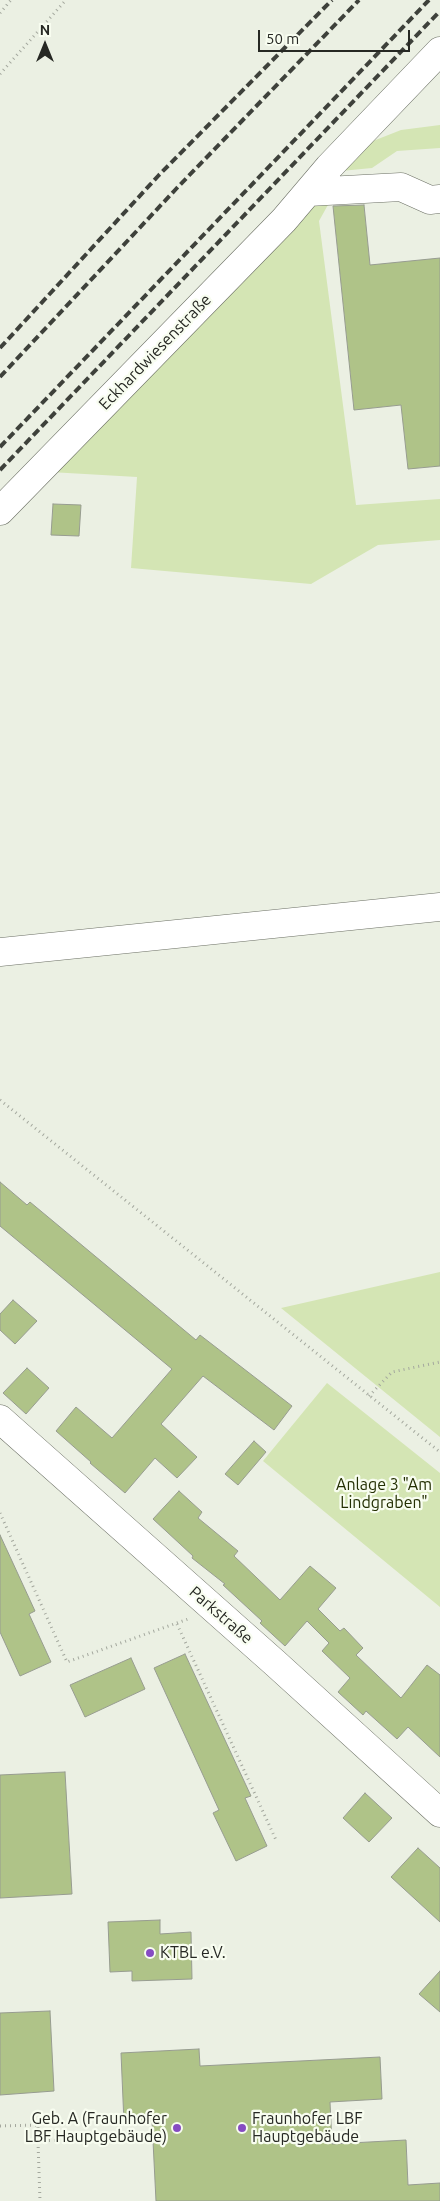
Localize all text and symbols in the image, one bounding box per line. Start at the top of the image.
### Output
north arrow [20,20,70,70]
scale bar [260,20,412,52]
text: N [40,22,50,38]
text: 50 m [266,30,299,47]
street label: Eckhardwiesenstraße [95,290,215,414]
park label: Anlage 3 "Am Lindgraben" [336,1475,432,1513]
street label: Parkstraße [185,1582,257,1648]
place label: KTBL e.V. [160,1943,226,1963]
marker: KTBL e.V. [144,1947,156,1959]
place label: Geb. A (Fraunhofer LBF Hauptgebäude) [25,2109,167,2147]
place label: Fraunhofer LBF Hauptgebäude [252,2109,363,2147]
marker: Geb. A (Fraunhofer LBF Hauptgebäude) [171,2122,183,2134]
marker: Fraunhofer LBF Hauptgebäude [236,2122,248,2134]

